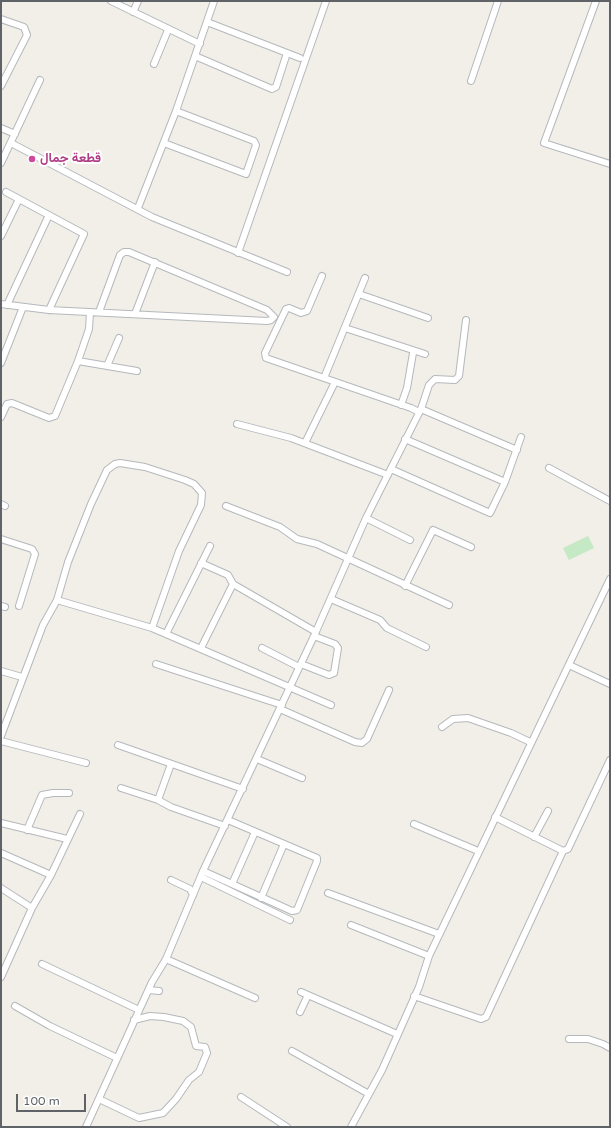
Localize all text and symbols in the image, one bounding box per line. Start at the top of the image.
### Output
place label: قطعة جمال [40,151,101,167]
marker: قطعة جمال [27,154,37,164]
scale bar [18,1086,88,1112]
text: 100 m [23,1094,60,1108]

